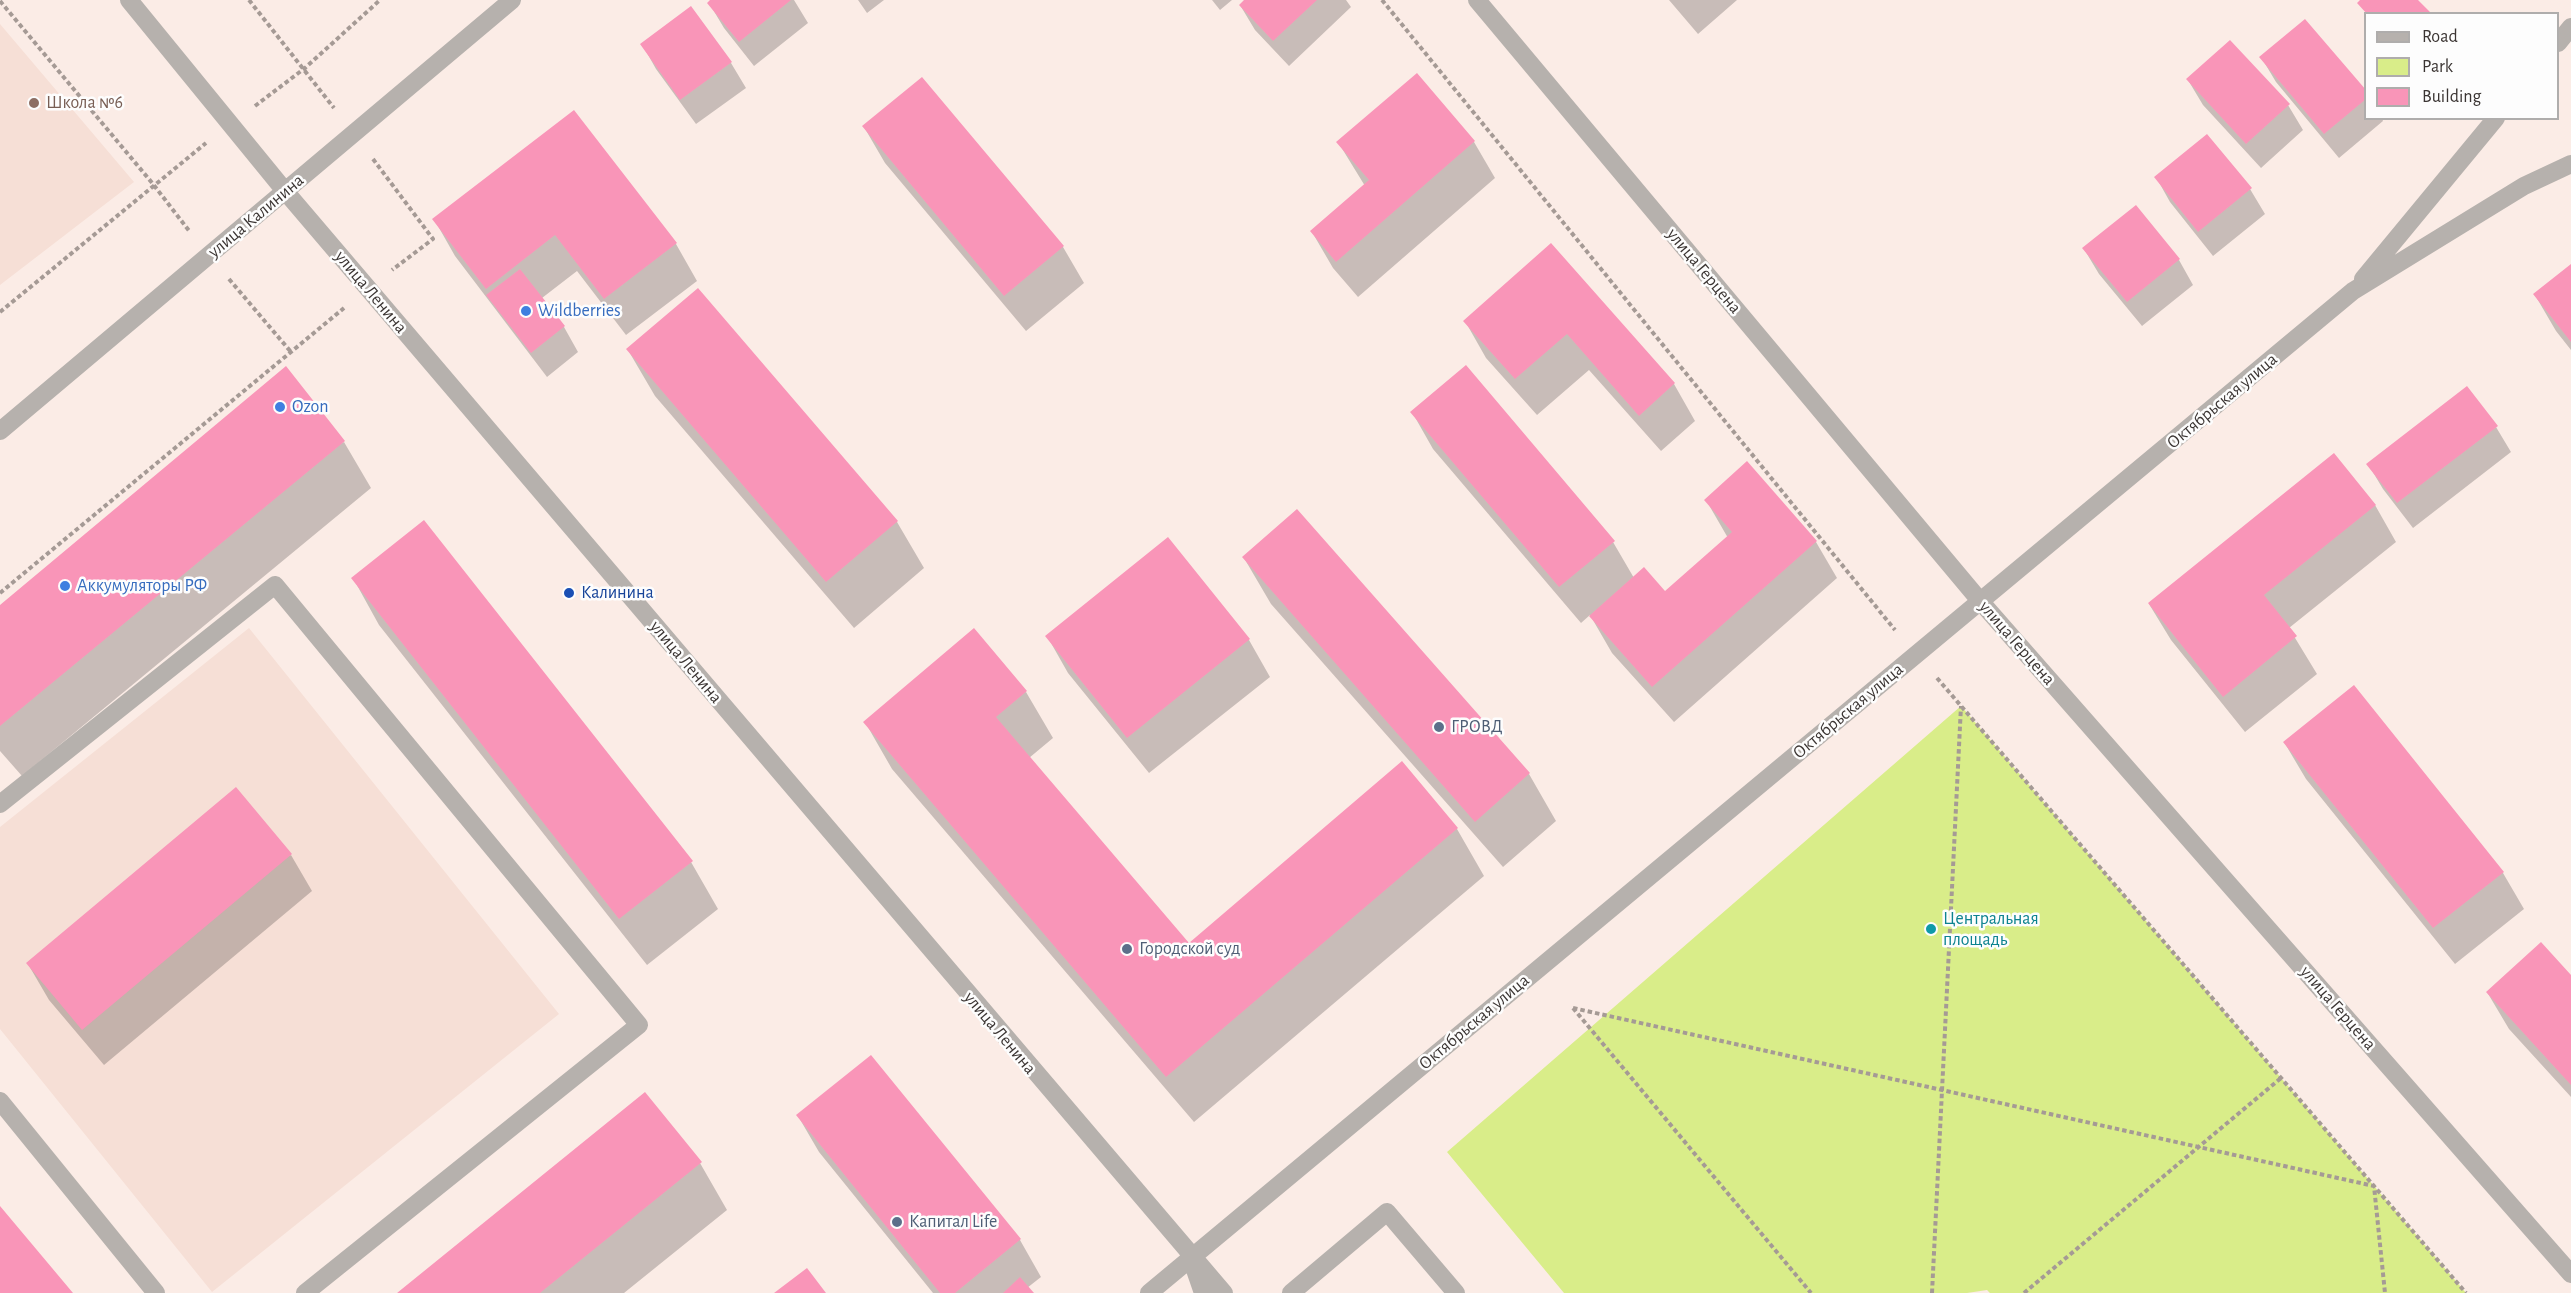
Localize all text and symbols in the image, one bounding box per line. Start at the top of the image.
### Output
legend [2364,12,2559,120]
text: Road [2422,28,2458,46]
text: Park [2422,58,2453,76]
text: Building [2422,88,2481,106]
place label: Школа №6 [46,92,123,114]
marker: Школа №6 [27,96,41,110]
street label: улица Калинина [204,170,308,262]
street label: улица Герцена [1662,224,1746,318]
street label: улица Ленина [330,246,412,338]
place label: Wildberries [538,300,621,322]
marker: Wildberries [519,304,533,318]
street label: Октябрьская улица [2162,348,2282,454]
place label: Ozon [292,396,329,418]
marker: Ozon [273,400,287,414]
place label: Аккумуляторы РФ [77,575,207,597]
marker: Аккумуляторы РФ [58,579,72,593]
place label: Калинина [581,582,654,604]
marker: Калинина [562,586,576,600]
street label: улица Герцена [1974,596,2060,690]
street label: улица Ленина [645,616,727,708]
street label: Октябрьская улица [1788,658,1908,764]
place label: ГРОВД [1451,716,1503,738]
marker: ГРОВД [1432,720,1446,734]
place label: Центральная площадь [1943,908,2039,950]
marker: Центральная площадь [1924,922,1938,936]
place label: Городской суд [1139,938,1240,960]
marker: Городской суд [1120,942,1134,956]
street label: улица Герцена [2295,961,2381,1055]
street label: Октябрьская улица [1414,969,1534,1075]
street label: улица Ленина [959,987,1041,1079]
place label: Капитал Life [909,1211,997,1233]
marker: Капитал Life [890,1215,904,1229]

